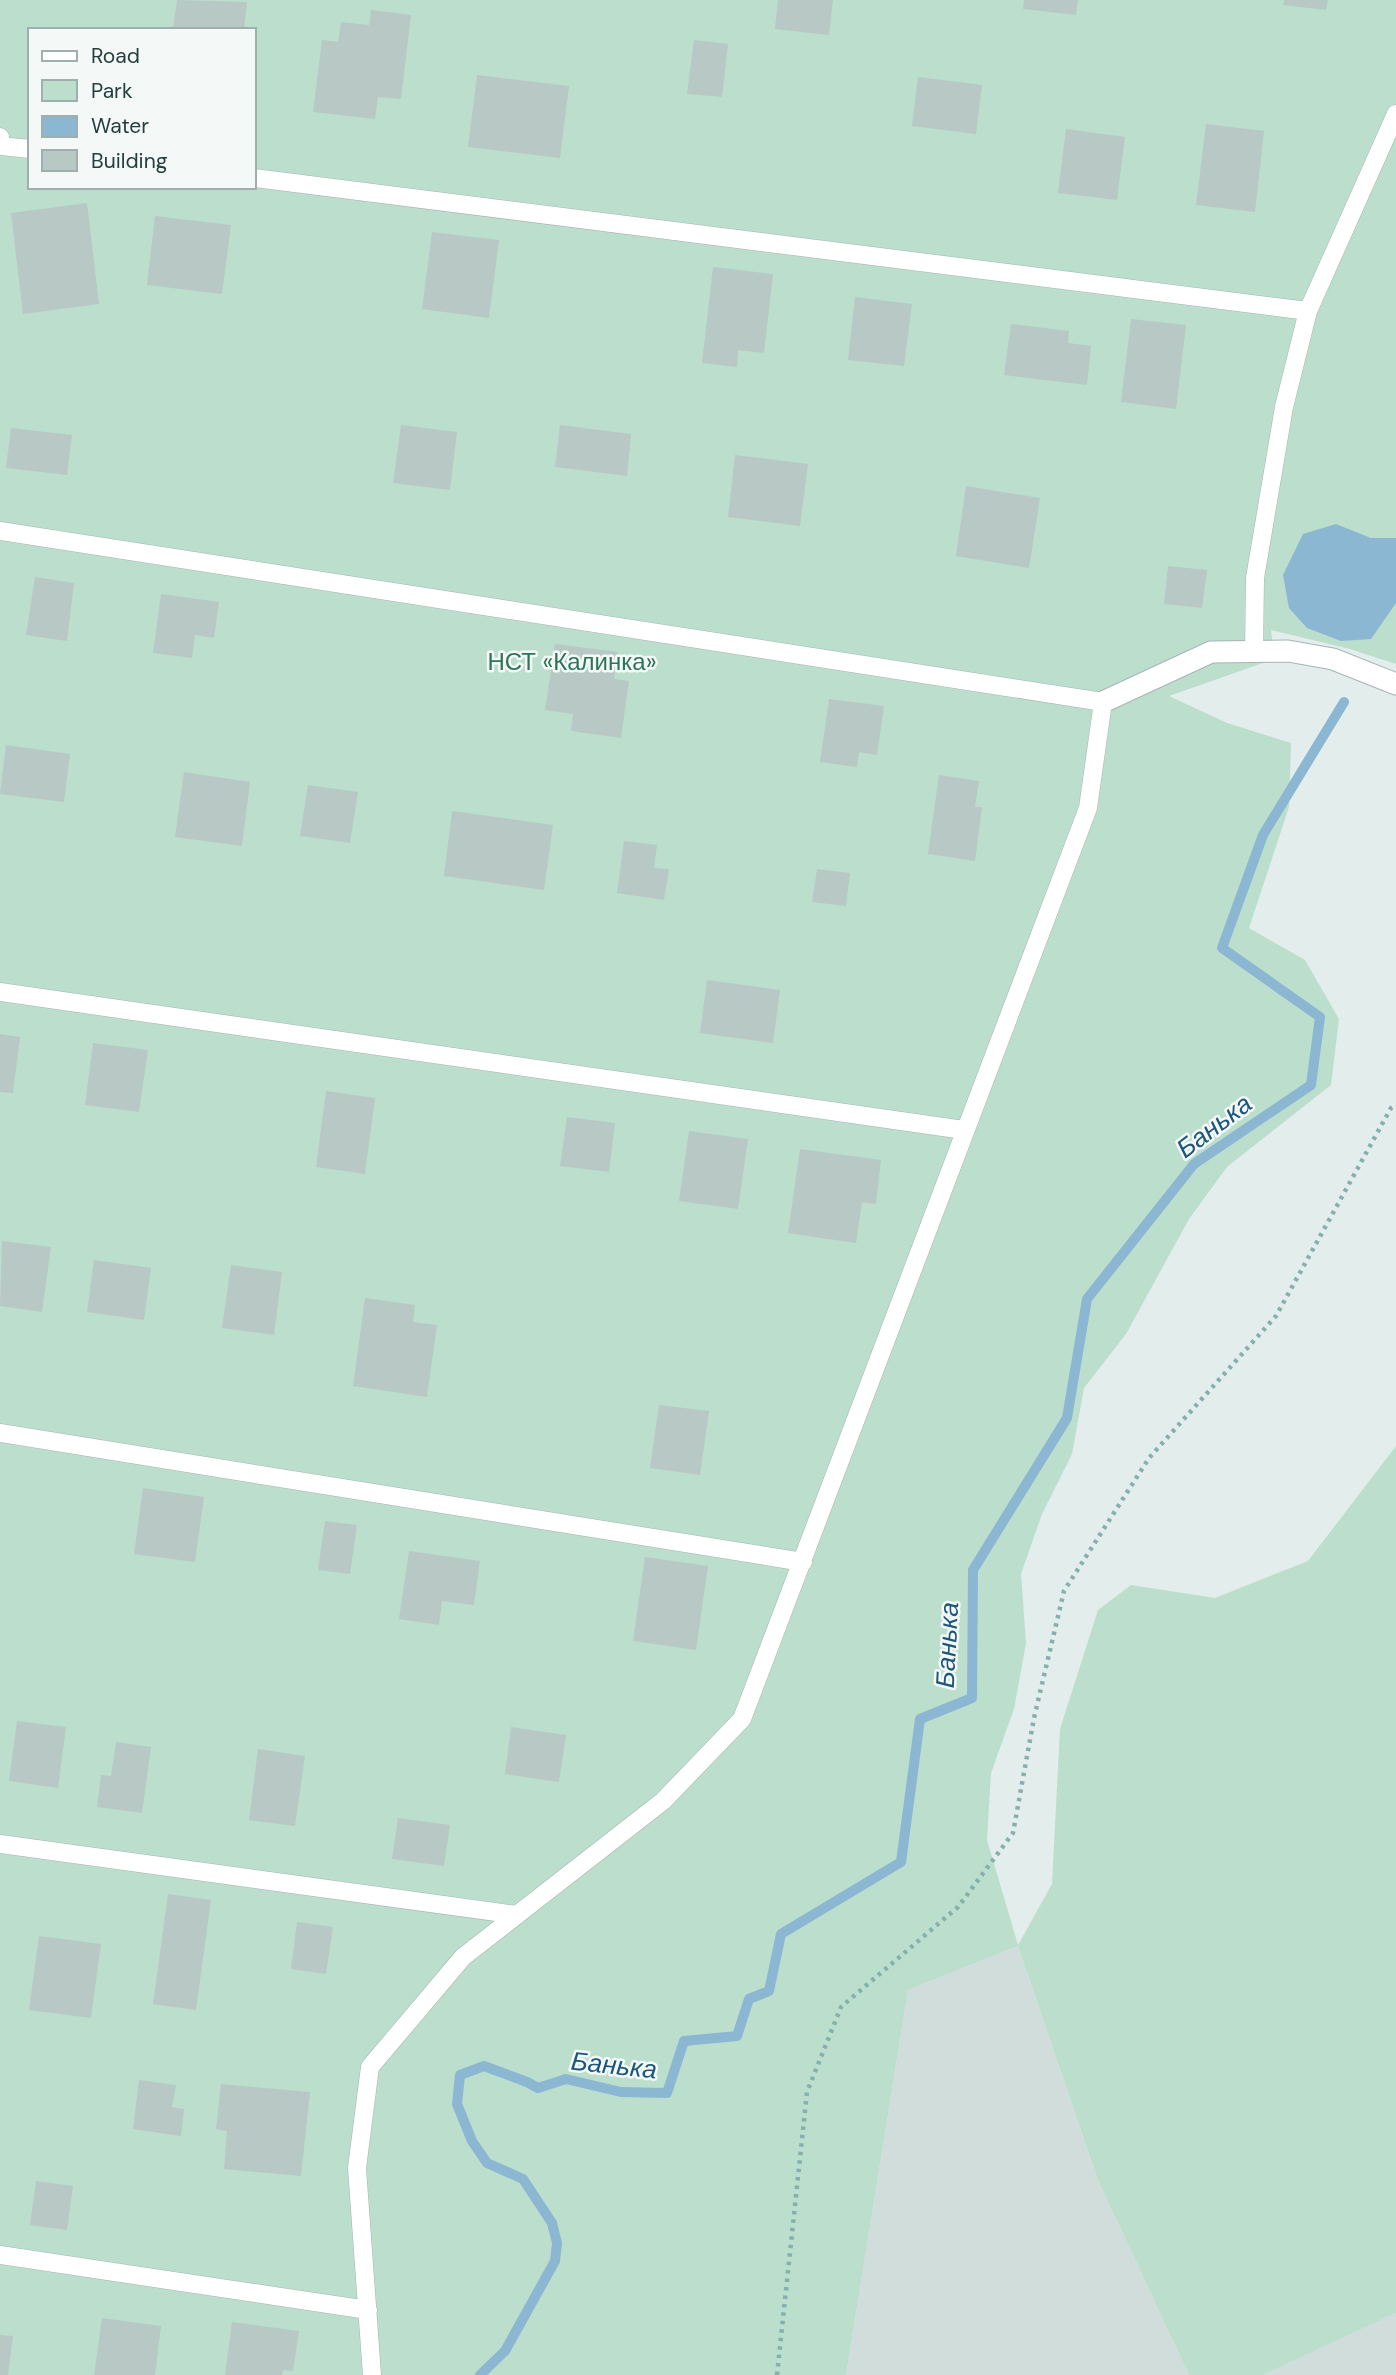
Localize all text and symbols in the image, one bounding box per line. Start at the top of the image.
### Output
legend [28,28,256,189]
text: Road [91,42,140,70]
text: Park [91,77,133,105]
text: Water [91,112,149,140]
text: Building [91,147,168,175]
park label: НСТ «Калинка» [488,646,656,677]
water label: Банька [1169,1087,1259,1165]
water label: Банька [928,1601,966,1689]
water label: Банька [569,2044,659,2086]

